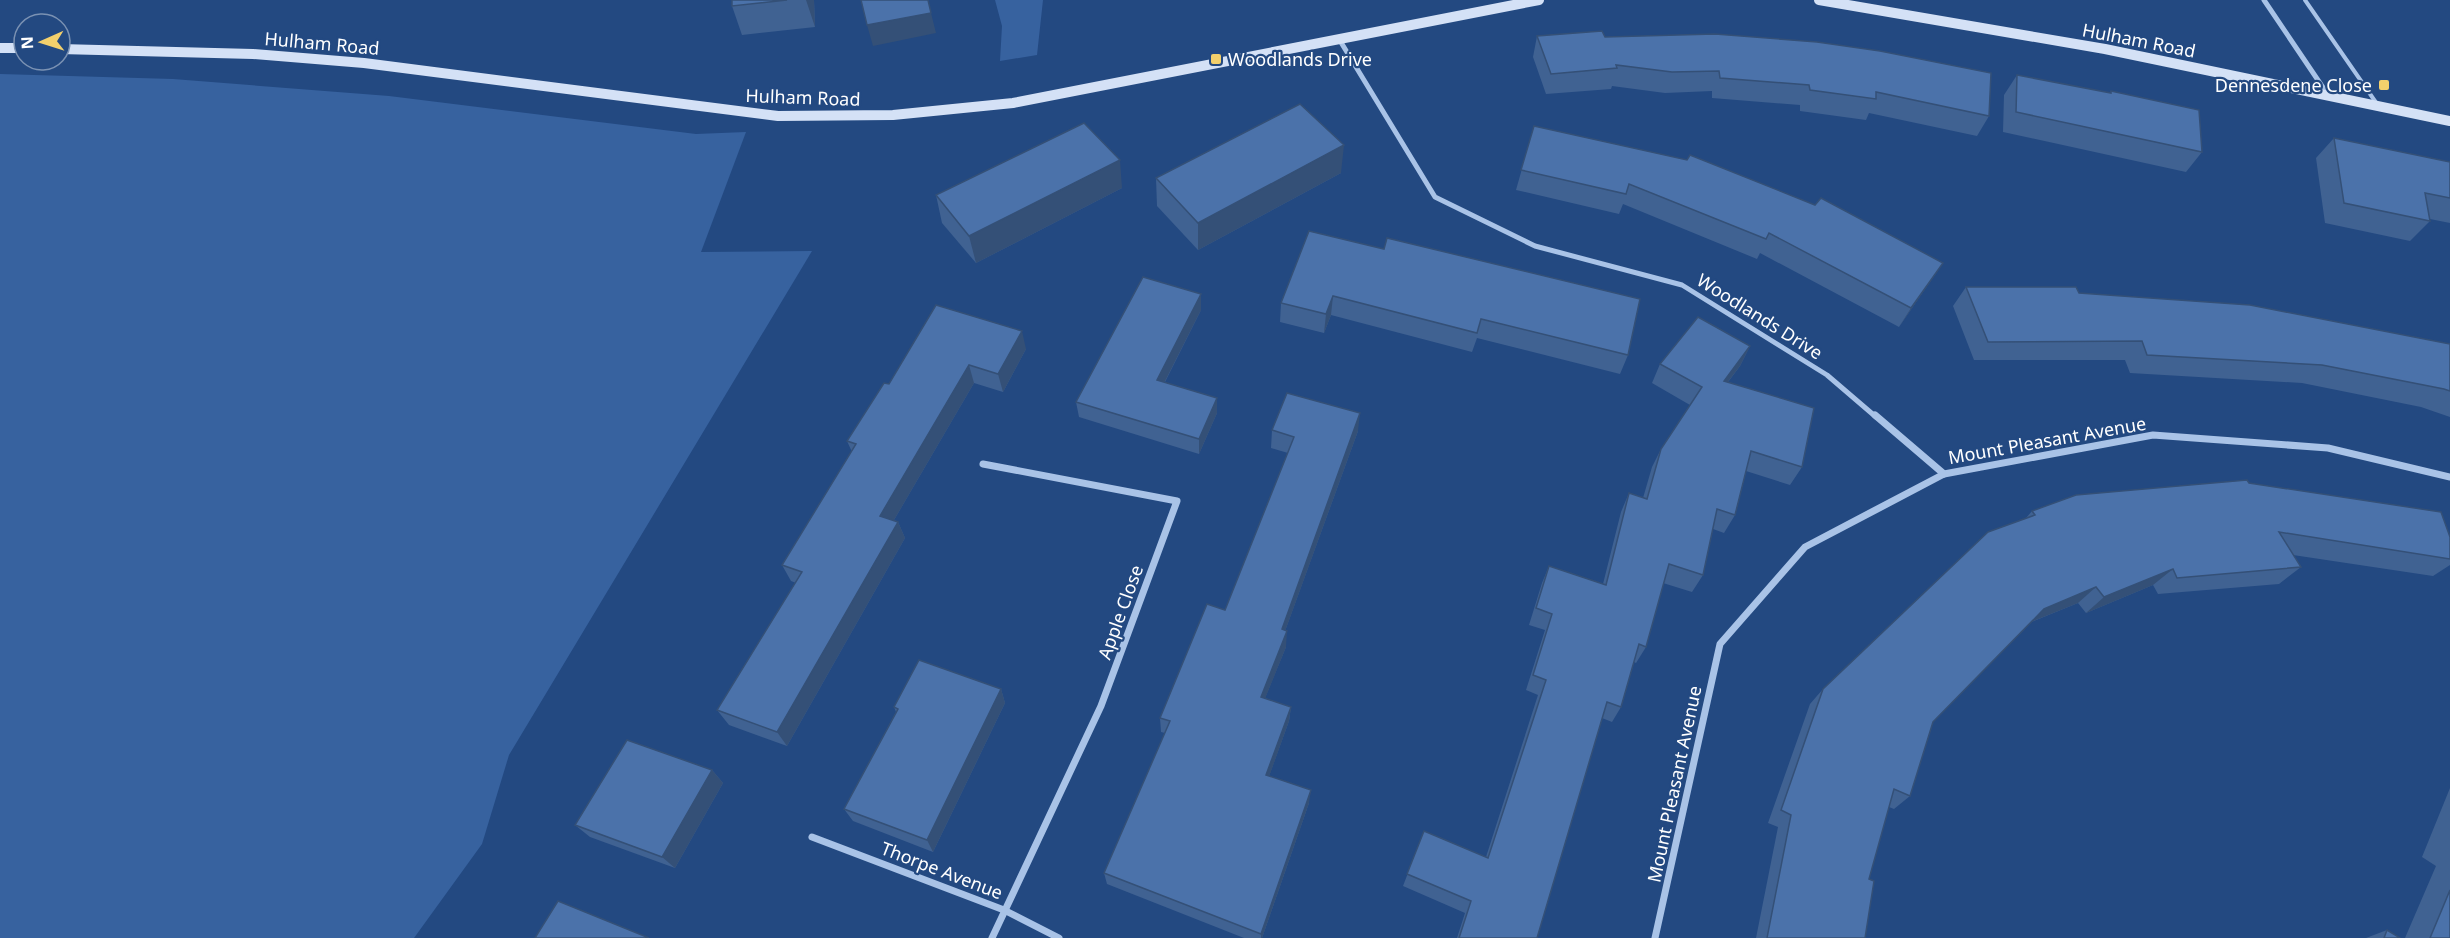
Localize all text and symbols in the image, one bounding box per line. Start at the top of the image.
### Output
north arrow [12,12,72,72]
street label: Hulham Road [2080,17,2198,63]
street label: Hulham Road [264,26,380,60]
text: N [16,36,38,50]
place label: Woodlands Drive [1228,47,1372,71]
marker: Woodlands Drive [1209,52,1223,66]
place label: Dennesdene Close [2215,73,2372,97]
marker: Dennesdene Close [2377,78,2391,92]
street label: Hulham Road [745,83,861,111]
street label: Woodlands Drive [1693,268,1827,364]
street label: Mount Pleasant Avenue [1946,411,2148,469]
street label: Apple Close [1092,561,1148,663]
street label: Mount Pleasant Avenue [1641,683,1707,885]
street label: Thorpe Avenue [878,836,1006,904]

